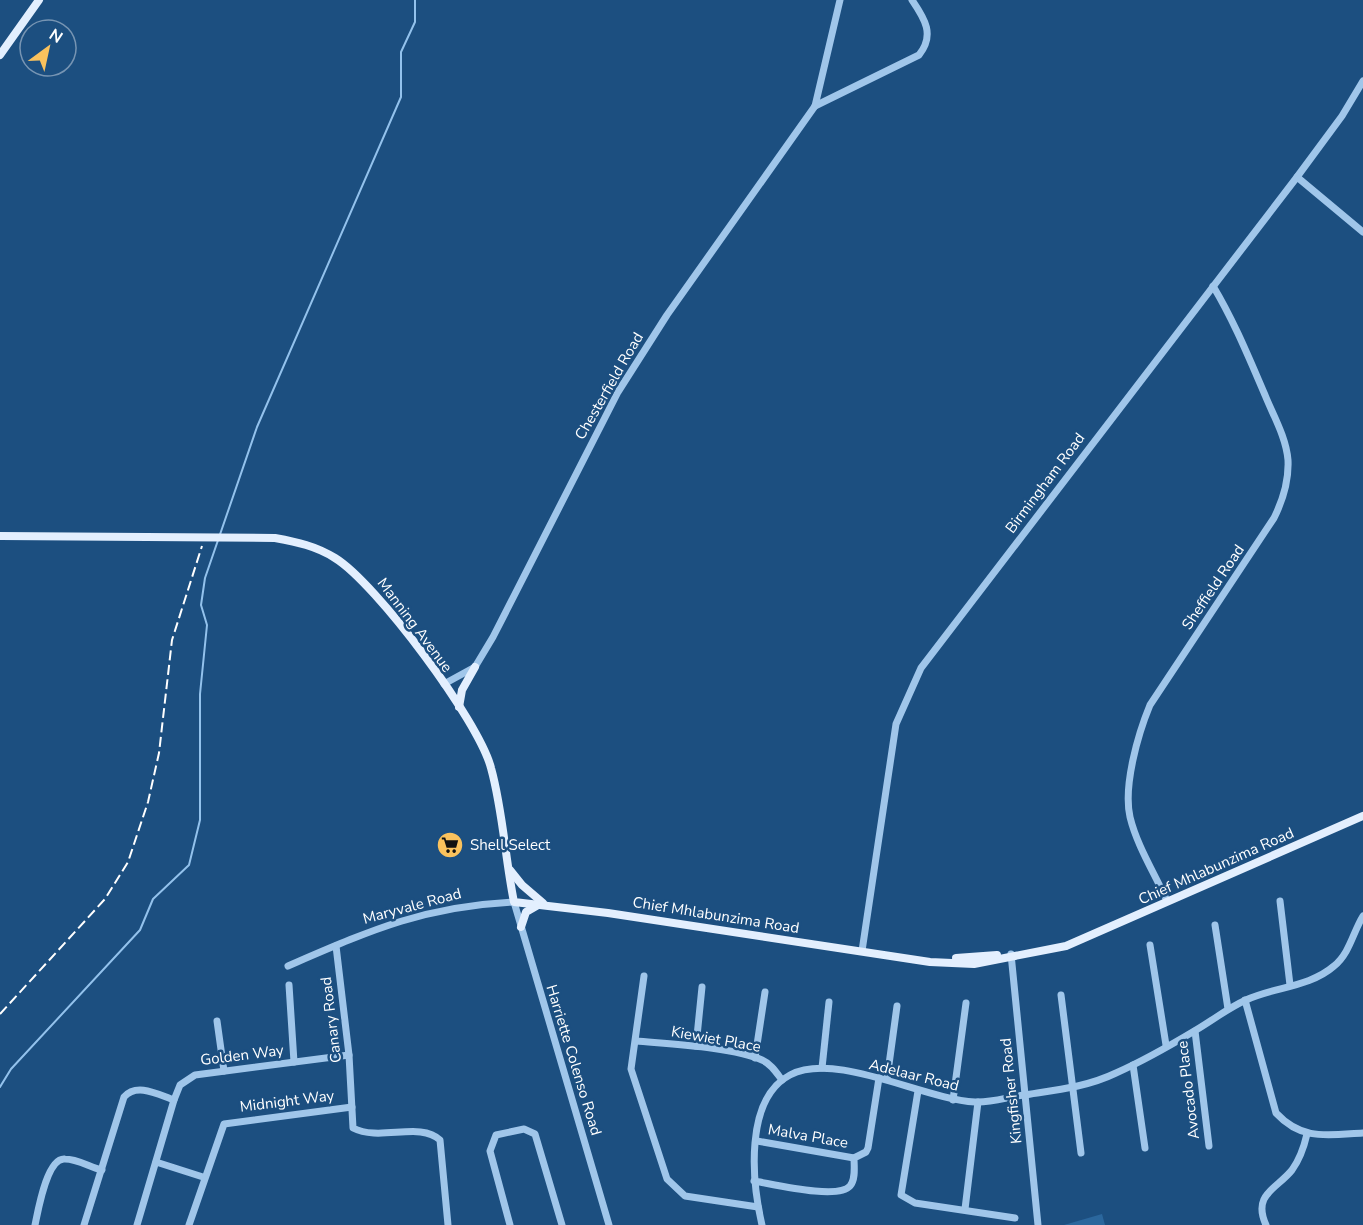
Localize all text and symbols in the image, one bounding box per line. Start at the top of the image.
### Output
north arrow [18,18,78,78]
text: N [45,24,67,49]
street label: Chesterfield Road [570,329,648,443]
street label: Birmingham Road [1001,429,1089,537]
street label: Sheffield Road [1177,540,1249,634]
street label: Manning Avenue [373,574,457,676]
street label: Chief Mhlabunzima Road [1135,823,1297,909]
supermarket icon: Shell Select [435,830,465,860]
place label: Shell Select [470,835,551,855]
street label: Maryvale Road [361,883,463,929]
street label: Chief Mhlabunzima Road [631,892,801,938]
street label: Canary Road [316,976,346,1064]
street label: Harriette Colenso Road [542,982,606,1138]
street label: Kiewiet Place [670,1021,762,1057]
street label: Kingfisher Road [995,1037,1027,1145]
street label: Golden Way [199,1040,285,1070]
street label: Avocado Place [1172,1040,1204,1140]
street label: Adelaar Road [867,1054,961,1096]
street label: Midnight Way [239,1085,335,1117]
street label: Malva Place [766,1119,850,1153]

